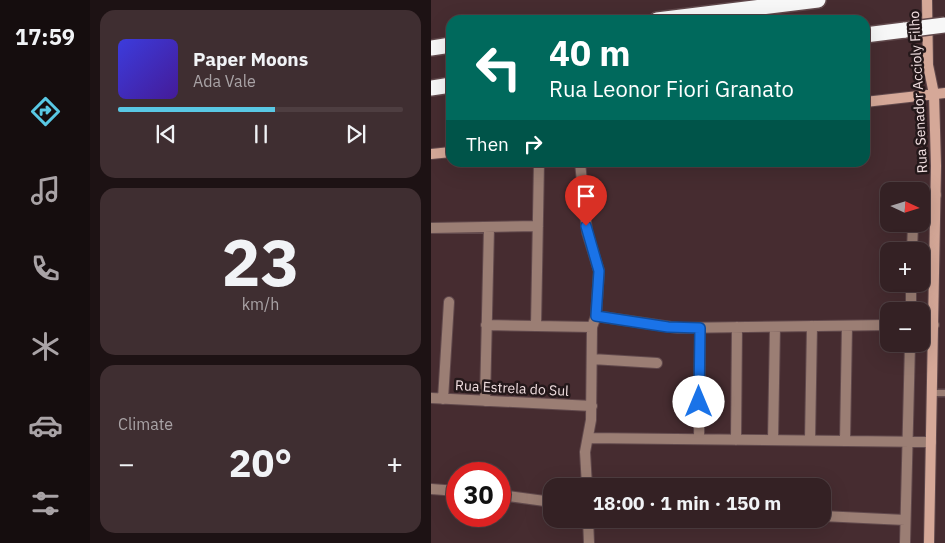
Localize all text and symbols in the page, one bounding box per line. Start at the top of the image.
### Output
street label: Rua Senador Accioly Filho [905,10,931,174]
text: 17:59 [15,22,75,51]
text: 40 m [549,30,631,76]
icon: left [466,35,531,100]
text: Paper Moons [193,47,308,71]
text: Ada Vale [193,71,256,91]
text: Rua Leonor Fiori Granato [549,74,794,103]
icon: directions [28,94,63,129]
icon: previous [152,120,180,148]
icon: pause [247,120,275,148]
icon: next [342,120,370,148]
icon: right [519,130,547,158]
text: Then [466,132,509,156]
icon: music [28,173,63,208]
pin [565,175,607,226]
icon: arrive [572,182,600,210]
north arrow [880,182,930,232]
map controls [880,182,930,352]
text: 23 [221,219,300,304]
button: + [880,242,930,292]
icon: phone [28,251,63,286]
text: km/h [242,294,279,314]
button: − [880,302,930,352]
icon: climate [28,329,63,364]
position arrow [672,375,724,427]
street label: Rua Estrela do Sul [455,376,570,400]
icon: car [28,408,63,443]
text: Climate [118,414,173,434]
text: 20° [229,438,292,487]
text: − [118,445,135,482]
text: + [386,445,403,482]
speed limit sign: 30 [446,462,511,527]
icon: filters [28,486,63,521]
text: 18:00 · 1 min · 150 m [593,491,781,515]

